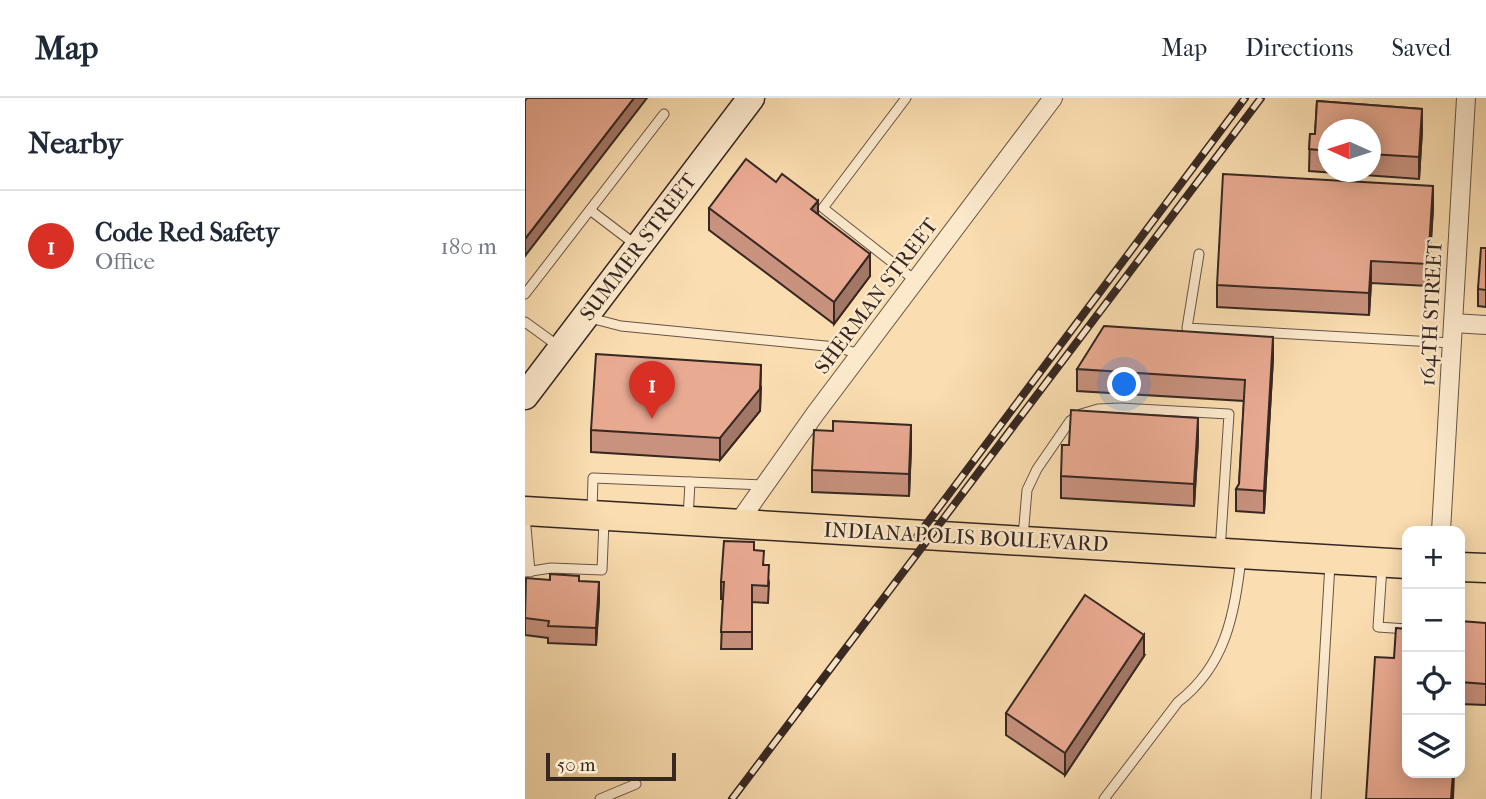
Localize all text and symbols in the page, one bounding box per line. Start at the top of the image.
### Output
text: Map [35,29,98,68]
text: Map [1161,34,1207,62]
text: Directions [1245,34,1353,62]
text: Saved [1391,34,1451,62]
north arrow [1318,119,1381,182]
text: Nearby [28,126,123,161]
street label: SUMMER STREET [575,168,702,325]
street label: SHERMAN STREET [810,213,943,379]
text: Code Red Safety [95,217,279,248]
text: 1 [47,233,55,260]
text: 180 m [440,233,497,260]
street label: 164TH STREET [1415,238,1447,387]
text: Office [95,248,155,275]
pin: 1 [629,361,675,419]
your location [1107,367,1141,401]
street label: INDIANAPOLIS BOULEVARD [823,518,1109,556]
map controls [1402,526,1465,778]
button: + [1402,526,1465,589]
button: − [1402,589,1465,652]
button: locate [1402,652,1465,715]
button: layers [1402,715,1465,778]
scale bar [546,750,675,782]
text: 50 m [557,754,596,776]

